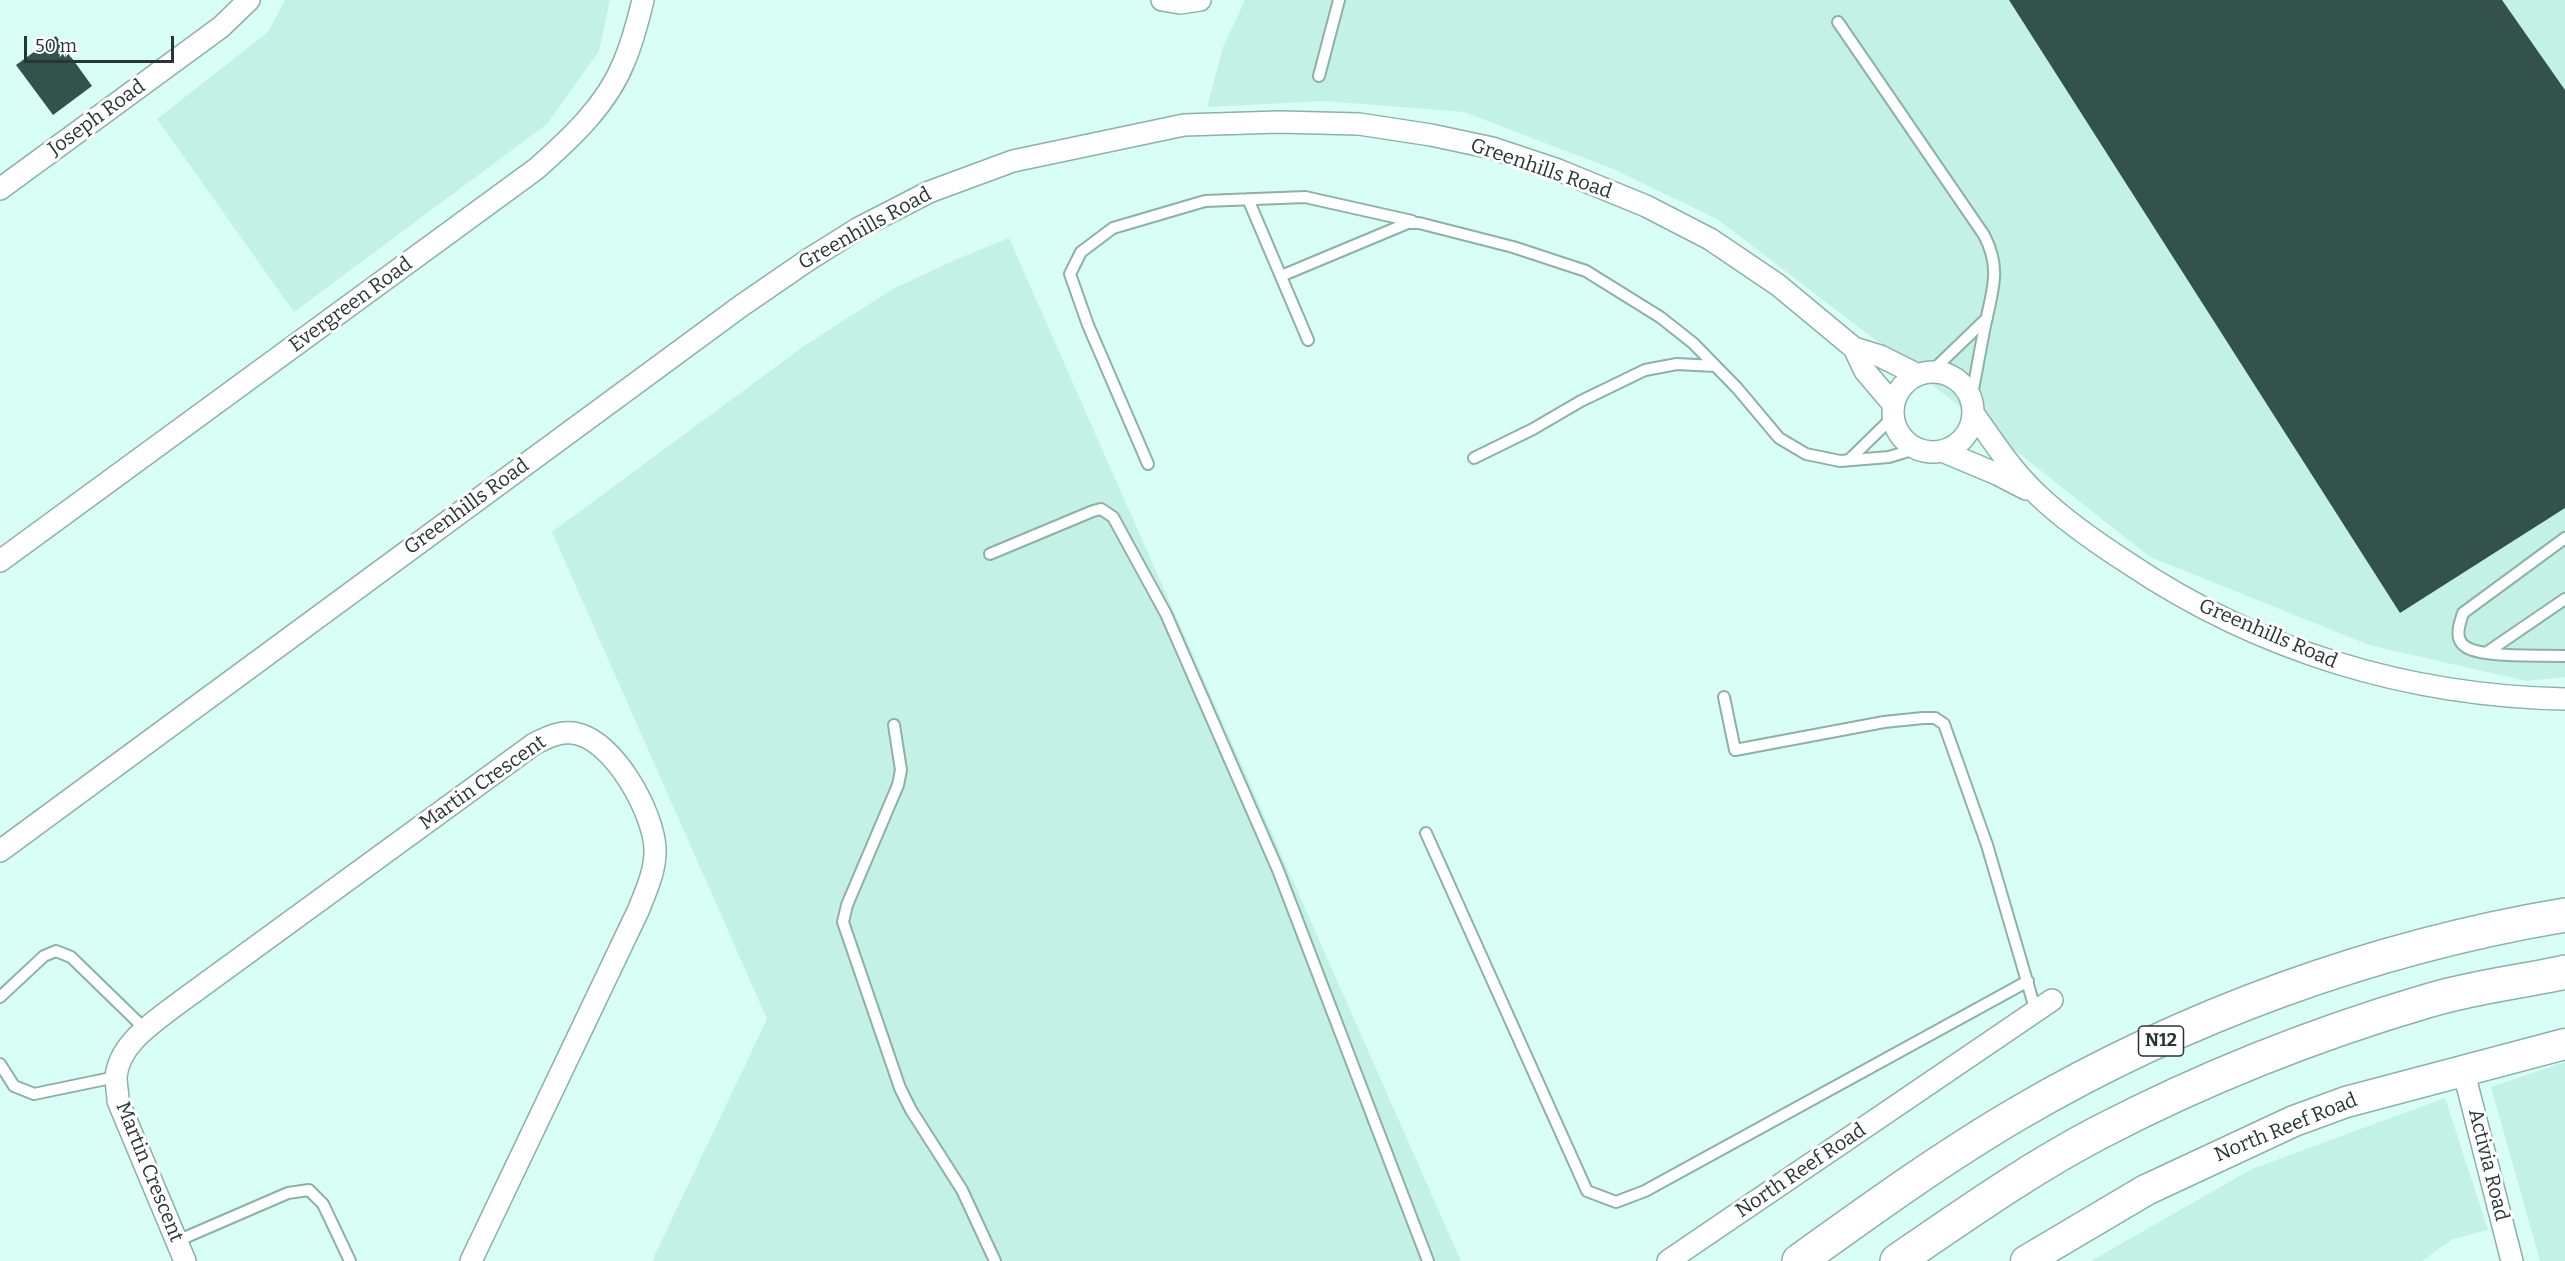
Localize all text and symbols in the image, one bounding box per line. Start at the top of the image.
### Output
scale bar [27,24,177,62]
text: 50 m [35,35,77,57]
street label: Joseph Road [44,75,150,161]
street label: Greenhills Road [1467,134,1615,204]
street label: Greenhills Road [794,183,936,275]
street label: Evergreen Road [285,252,417,358]
street label: Greenhills Road [400,454,534,560]
street label: Greenhills Road [2195,594,2341,674]
street label: Martin Crescent [415,730,551,836]
road number: N12 [2138,1026,2184,1056]
street label: North Reef Road [2211,1088,2361,1168]
street label: Martin Crescent [110,1098,188,1246]
street label: Activia Road [2462,1106,2514,1224]
street label: North Reef Road [1731,1119,1871,1223]

